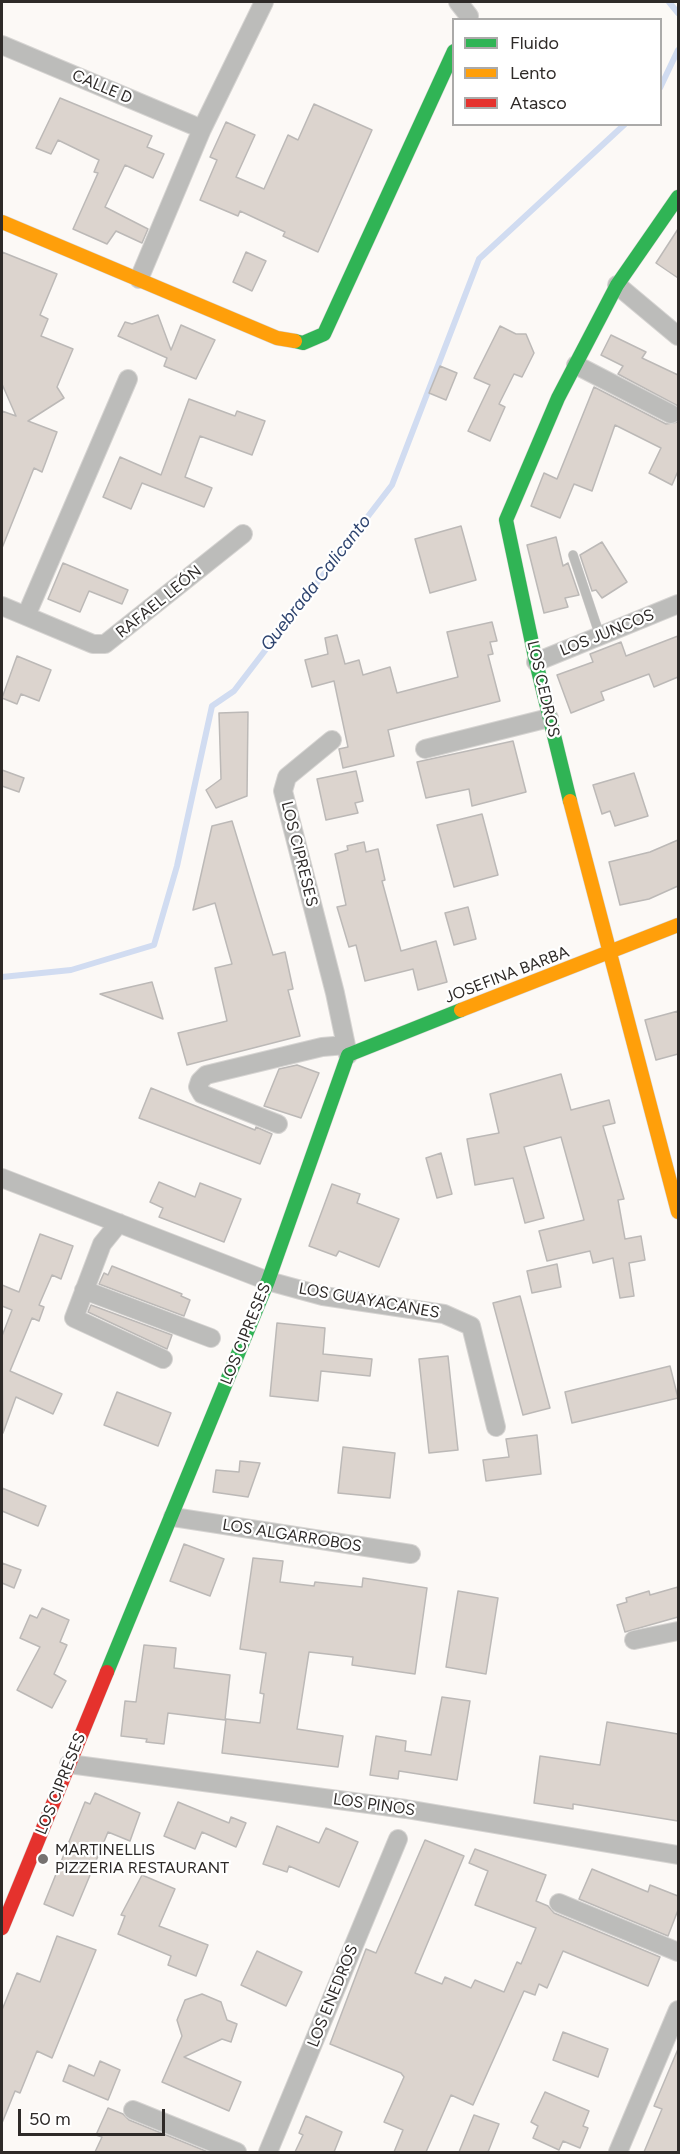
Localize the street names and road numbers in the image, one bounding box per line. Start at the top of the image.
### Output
street label: CALLE D [69,66,135,108]
street label: RAFAEL LEÓN [112,562,206,642]
street label: LOS JUNCOS [557,605,657,661]
street label: LOS CEDROS [523,639,563,739]
street label: LOS CIPRESES [277,799,321,909]
street label: JOSEFINA BARBA [442,942,572,1008]
street label: LOS GUAYACANES [297,1279,441,1323]
street label: LOS CIPRESES [217,1280,275,1388]
street label: LOS ALGARROBOS [221,1516,363,1556]
street label: LOS CIPRESES [32,1730,90,1838]
street label: LOS PINOS [332,1790,416,1820]
street label: LOS ENEDROS [304,1942,362,2050]

